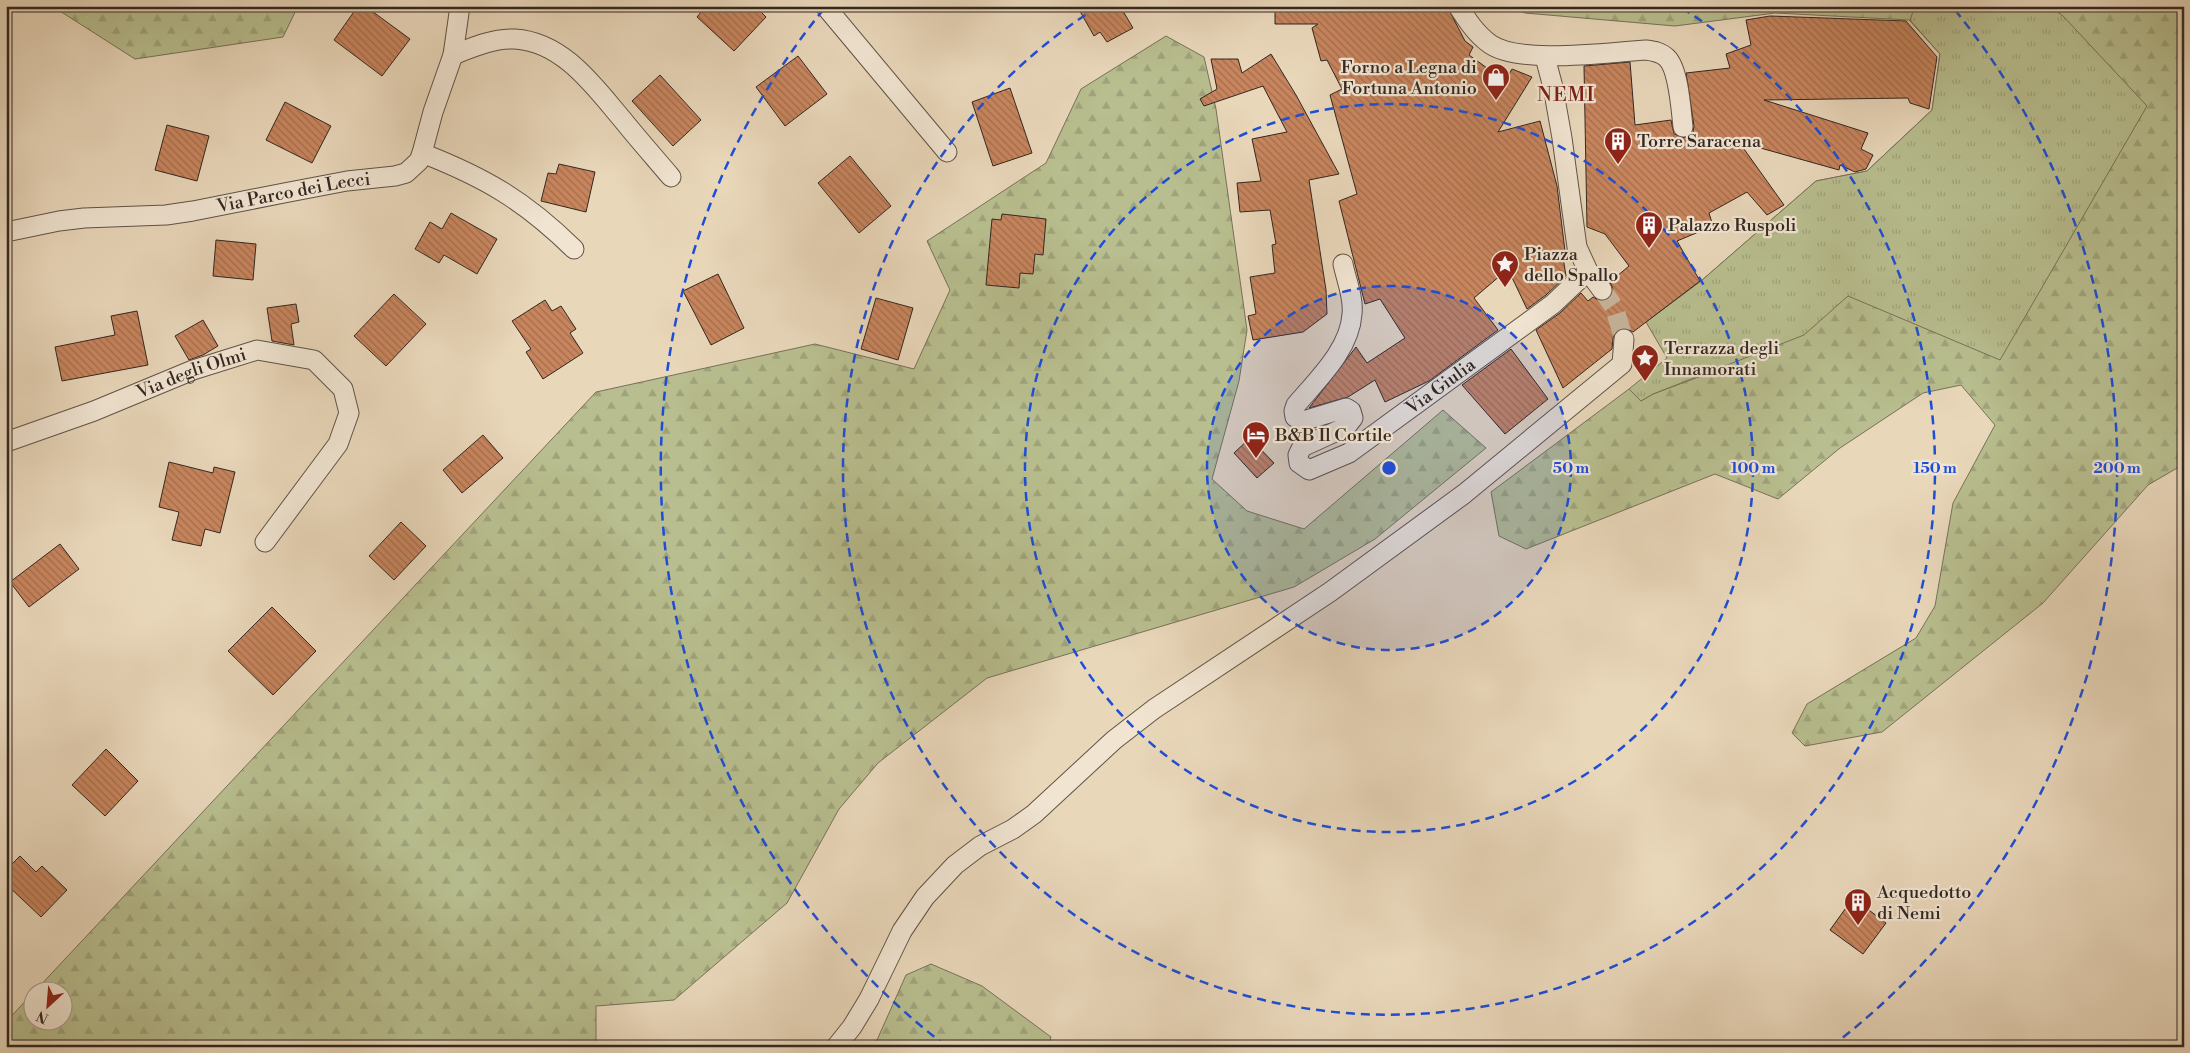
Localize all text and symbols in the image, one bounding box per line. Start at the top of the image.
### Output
place label: Forno a Legna di Fortuna Antonio [1341,56,1477,100]
shop icon: Forno a Legna di Fortuna Antonio [1481,62,1511,101]
district label: NEMI [1537,83,1595,108]
building icon: Torre Saracena [1603,126,1633,165]
place label: Torre Saracena [1637,130,1762,153]
street label: Via Parco dei Lecci [214,168,372,218]
building icon: Palazzo Ruspoli [1634,210,1664,249]
place label: Palazzo Ruspoli [1668,214,1796,237]
place label: Piazza dello Spallo [1524,243,1618,287]
place icon: Piazza dello Spallo [1490,249,1520,288]
place label: Terrazza degli Innamorati [1664,337,1779,381]
street label: Via degli Olmi [132,343,249,404]
place icon: Terrazza degli Innamorati [1630,343,1660,382]
street label: Via Giulia [1401,353,1481,420]
hotel icon: B&B Il Cortile [1241,420,1271,459]
place label: B&B Il Cortile [1274,424,1392,447]
centre of rings [1380,459,1398,477]
text: 50 m [1553,459,1589,478]
text: 100 m [1731,459,1776,478]
text: 150 m [1913,459,1957,478]
text: 200 m [2093,459,2141,478]
place label: Acquedotto di Nemi [1876,881,1971,925]
building icon: Acquedotto di Nemi [1843,887,1873,926]
north arrow [22,980,72,1030]
text: N [34,1006,52,1027]

